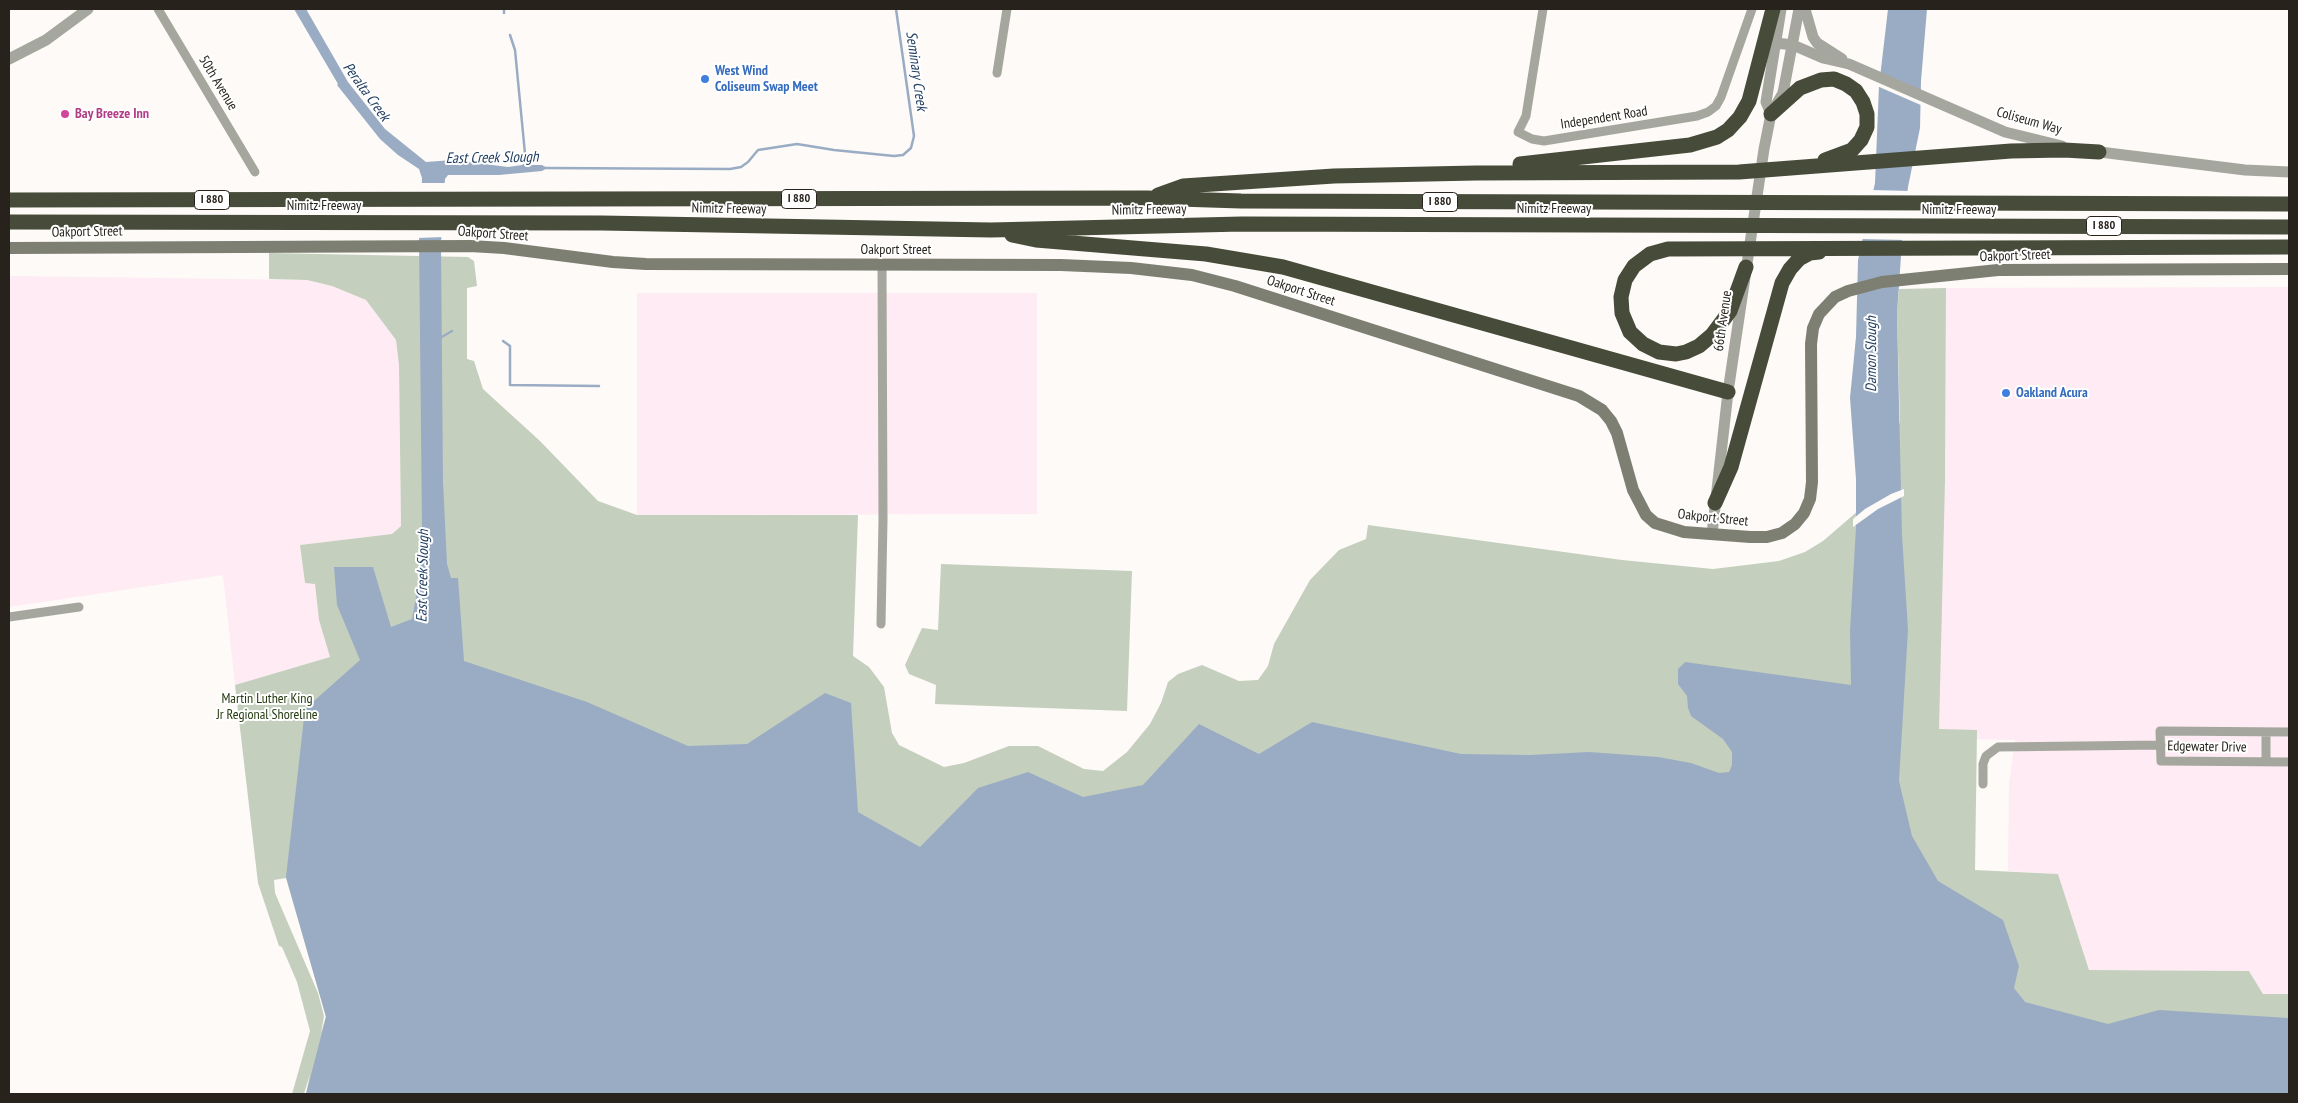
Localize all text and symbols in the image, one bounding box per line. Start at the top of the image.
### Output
water label: Seminary Creek [902,30,930,112]
street label: 50th Avenue [195,53,241,113]
water label: Peralta Creek [339,59,393,125]
place label: West Wind Coliseum Swap Meet [715,63,818,95]
marker: West Wind Coliseum Swap Meet [699,73,711,85]
street label: Independent Road [1559,103,1649,133]
street label: Coliseum Way [1995,104,2063,138]
place label: Bay Breeze Inn [75,106,149,122]
marker: Bay Breeze Inn [59,108,71,120]
water label: East Creek Slough [445,148,539,168]
road number: I 880 [194,190,230,210]
road number: I 880 [782,190,816,208]
road number: I 880 [1422,192,1458,212]
street label: Nimitz Freeway [287,198,361,214]
street label: Nimitz Freeway [692,200,766,218]
street label: Nimitz Freeway [1112,201,1186,219]
street label: Nimitz Freeway [1517,201,1591,217]
street label: Nimitz Freeway [1922,202,1996,218]
road number: I 880 [2086,217,2122,236]
street label: Oakport Street [51,223,123,241]
street label: Oakport Street [457,223,529,245]
street label: Oakport Street [861,242,931,258]
street label: Oakport Street [1979,246,2051,266]
street label: Oakport Street [1265,272,1337,310]
street label: 66th Avenue [1710,290,1736,352]
water label: Damon Slough [1863,316,1881,392]
place label: Oakland Acura [2016,385,2088,401]
marker: Oakland Acura [2000,387,2012,399]
street label: Oakport Street [1677,506,1749,530]
water label: East Creek Slough [413,529,433,623]
park label: Martin Luther King Jr Regional Shoreline [216,691,318,724]
street label: Edgewater Drive [2167,738,2247,756]

